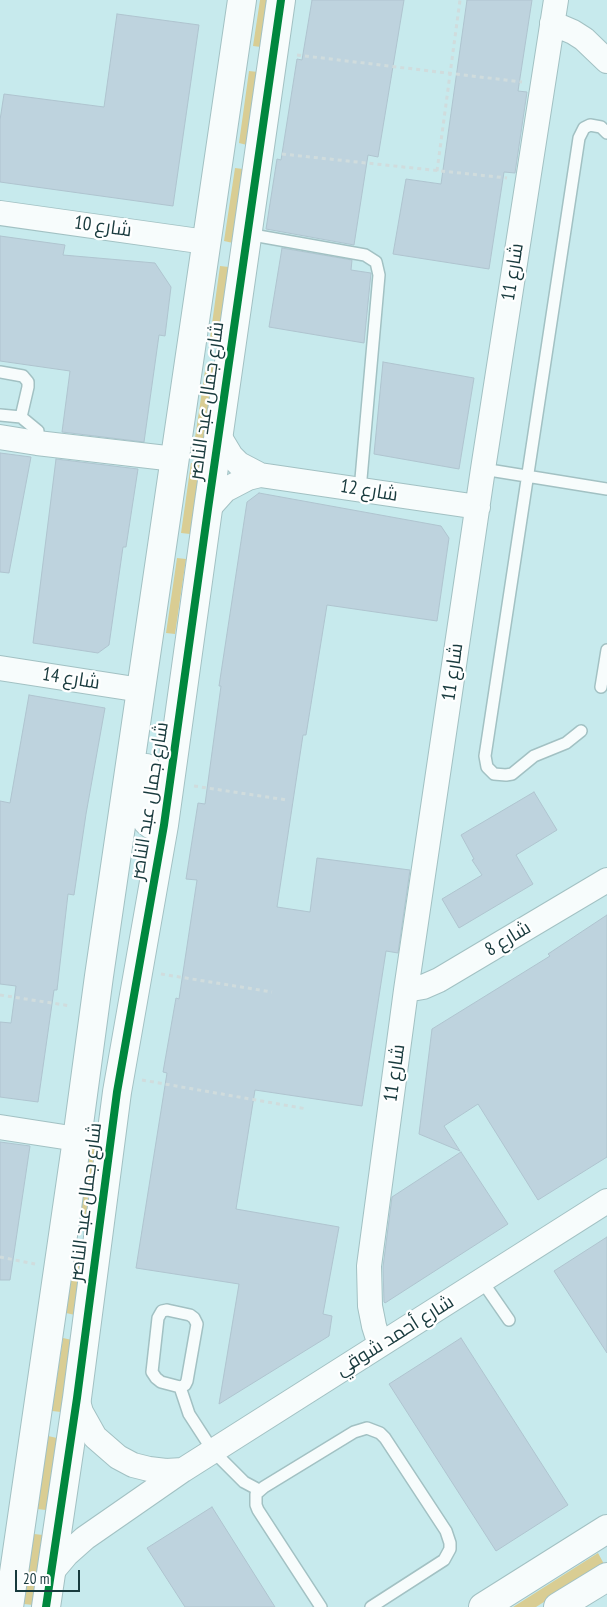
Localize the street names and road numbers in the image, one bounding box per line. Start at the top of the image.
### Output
street label: شارع 10 [73,212,133,242]
street label: شارع 11 [497,242,529,302]
street label: شارع جمال عبد الناصر [185,320,229,482]
street label: شارع 12 [339,475,399,507]
street label: شارع 11 [438,642,468,702]
street label: شارع 14 [41,663,101,695]
street label: شارع جمال عبد الناصر [126,720,174,882]
street label: شارع 8 [481,917,535,961]
street label: شارع 11 [380,1043,410,1103]
street label: شارع جمال عبد الناصر [65,1121,107,1283]
street label: شارع أحمد شوقي [332,1291,458,1381]

